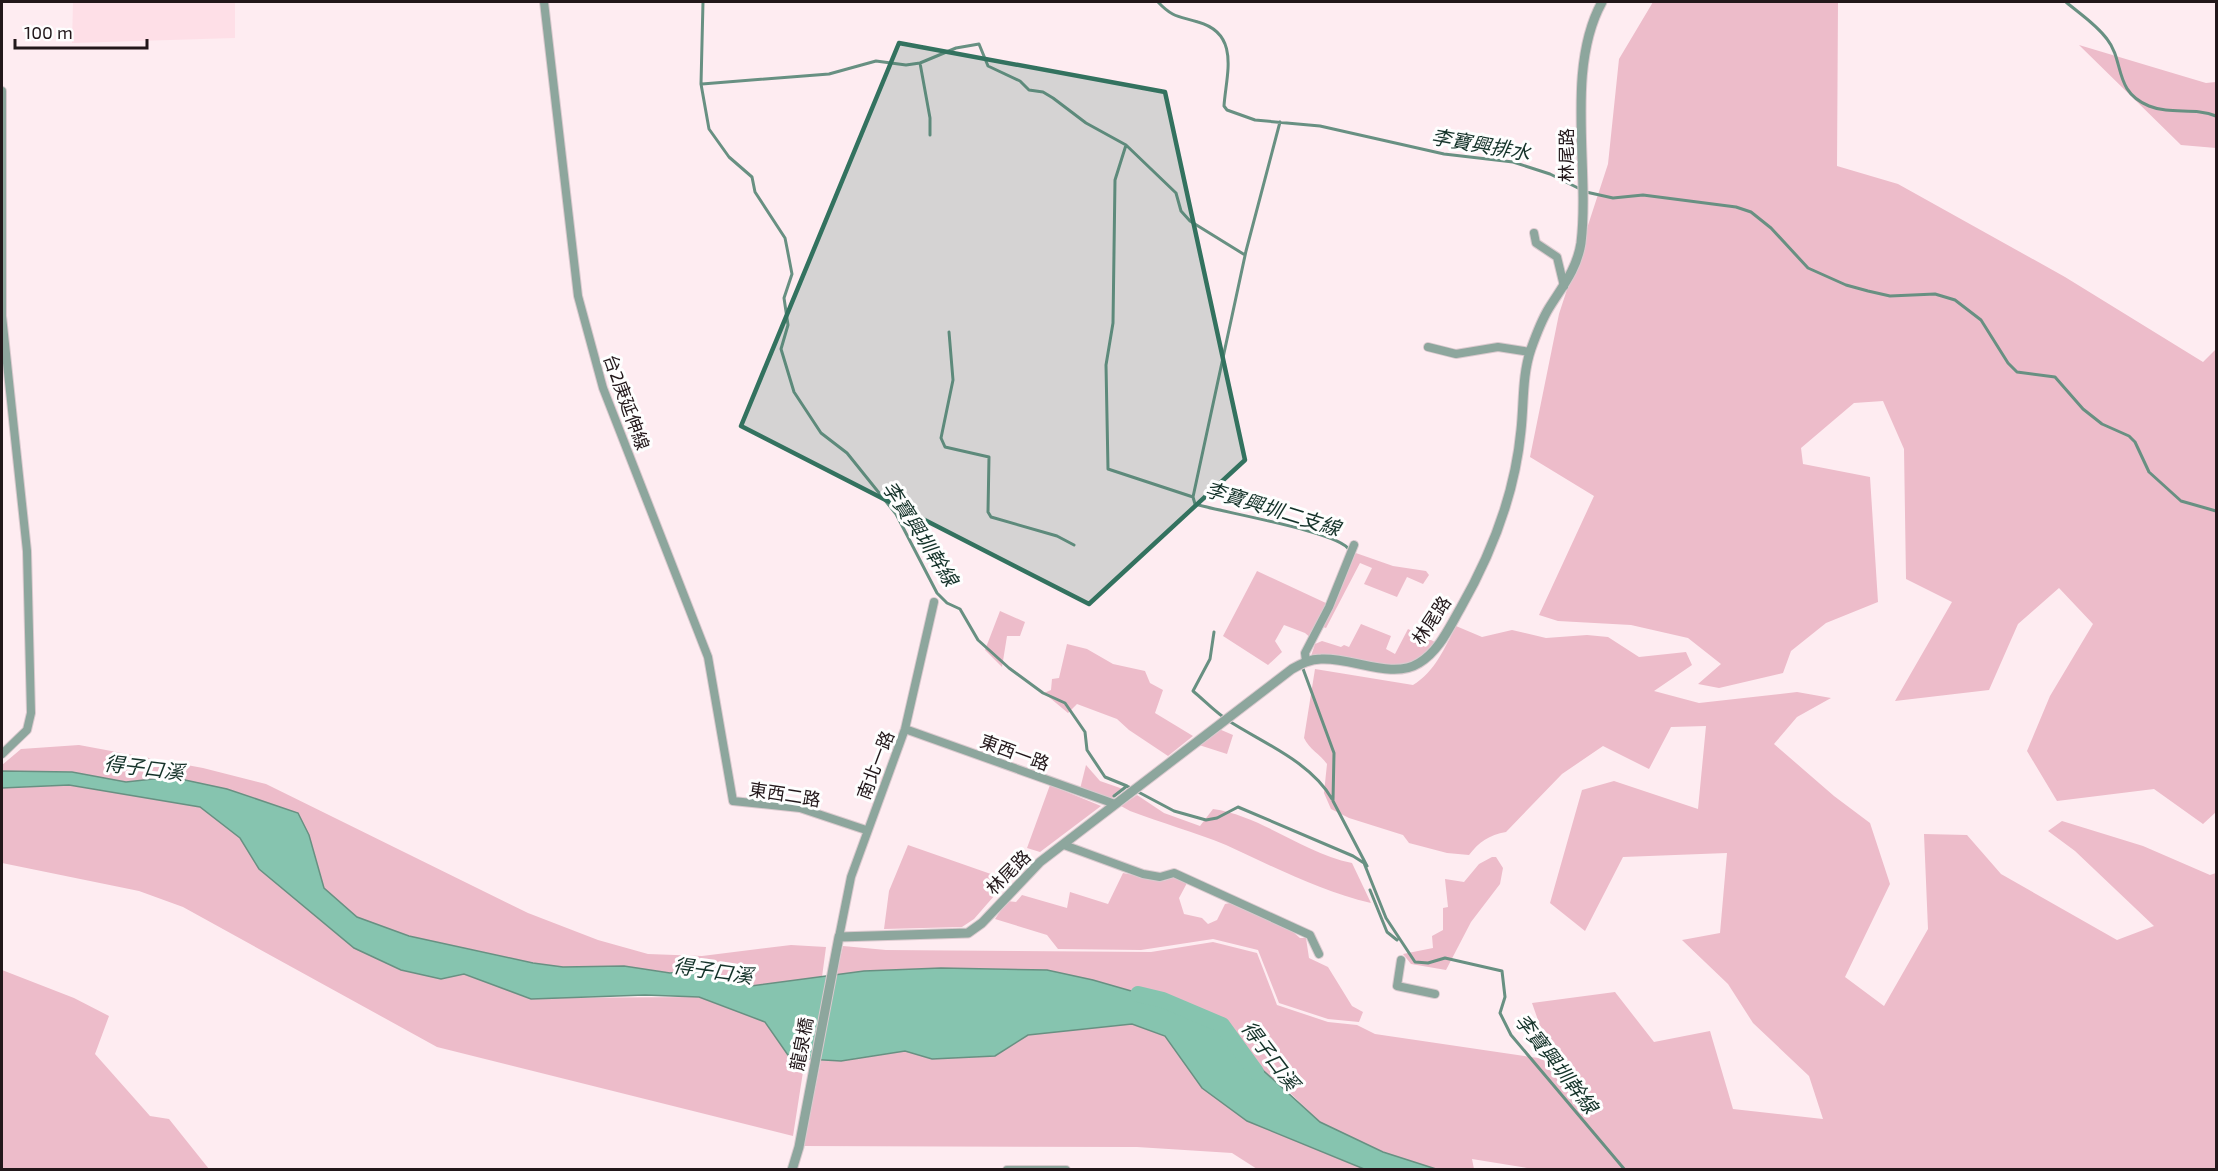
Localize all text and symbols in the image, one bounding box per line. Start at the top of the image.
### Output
scale bar [15,12,147,50]
text: 100 m [24,21,73,43]
water label: 李寶興排水 [1430,123,1533,165]
street label: 林尾路 [1555,128,1577,182]
street label: 台2庚延伸線 [600,351,654,453]
water label: 李寶興圳幹線 [878,476,965,592]
water label: 李寶興圳二支線 [1203,476,1345,541]
street label: 林尾路 [1407,591,1455,649]
street label: 南北一路 [852,727,898,803]
street label: 東西一路 [977,729,1053,775]
water label: 得子口溪 [103,750,188,784]
street label: 東西二路 [748,778,822,810]
street label: 林尾路 [981,845,1035,899]
water label: 得子口溪 [672,953,757,988]
water label: 李寶興圳幹線 [1511,1008,1605,1119]
street label: 龍泉橋 [785,1015,817,1073]
water label: 得子口溪 [1237,1016,1306,1097]

